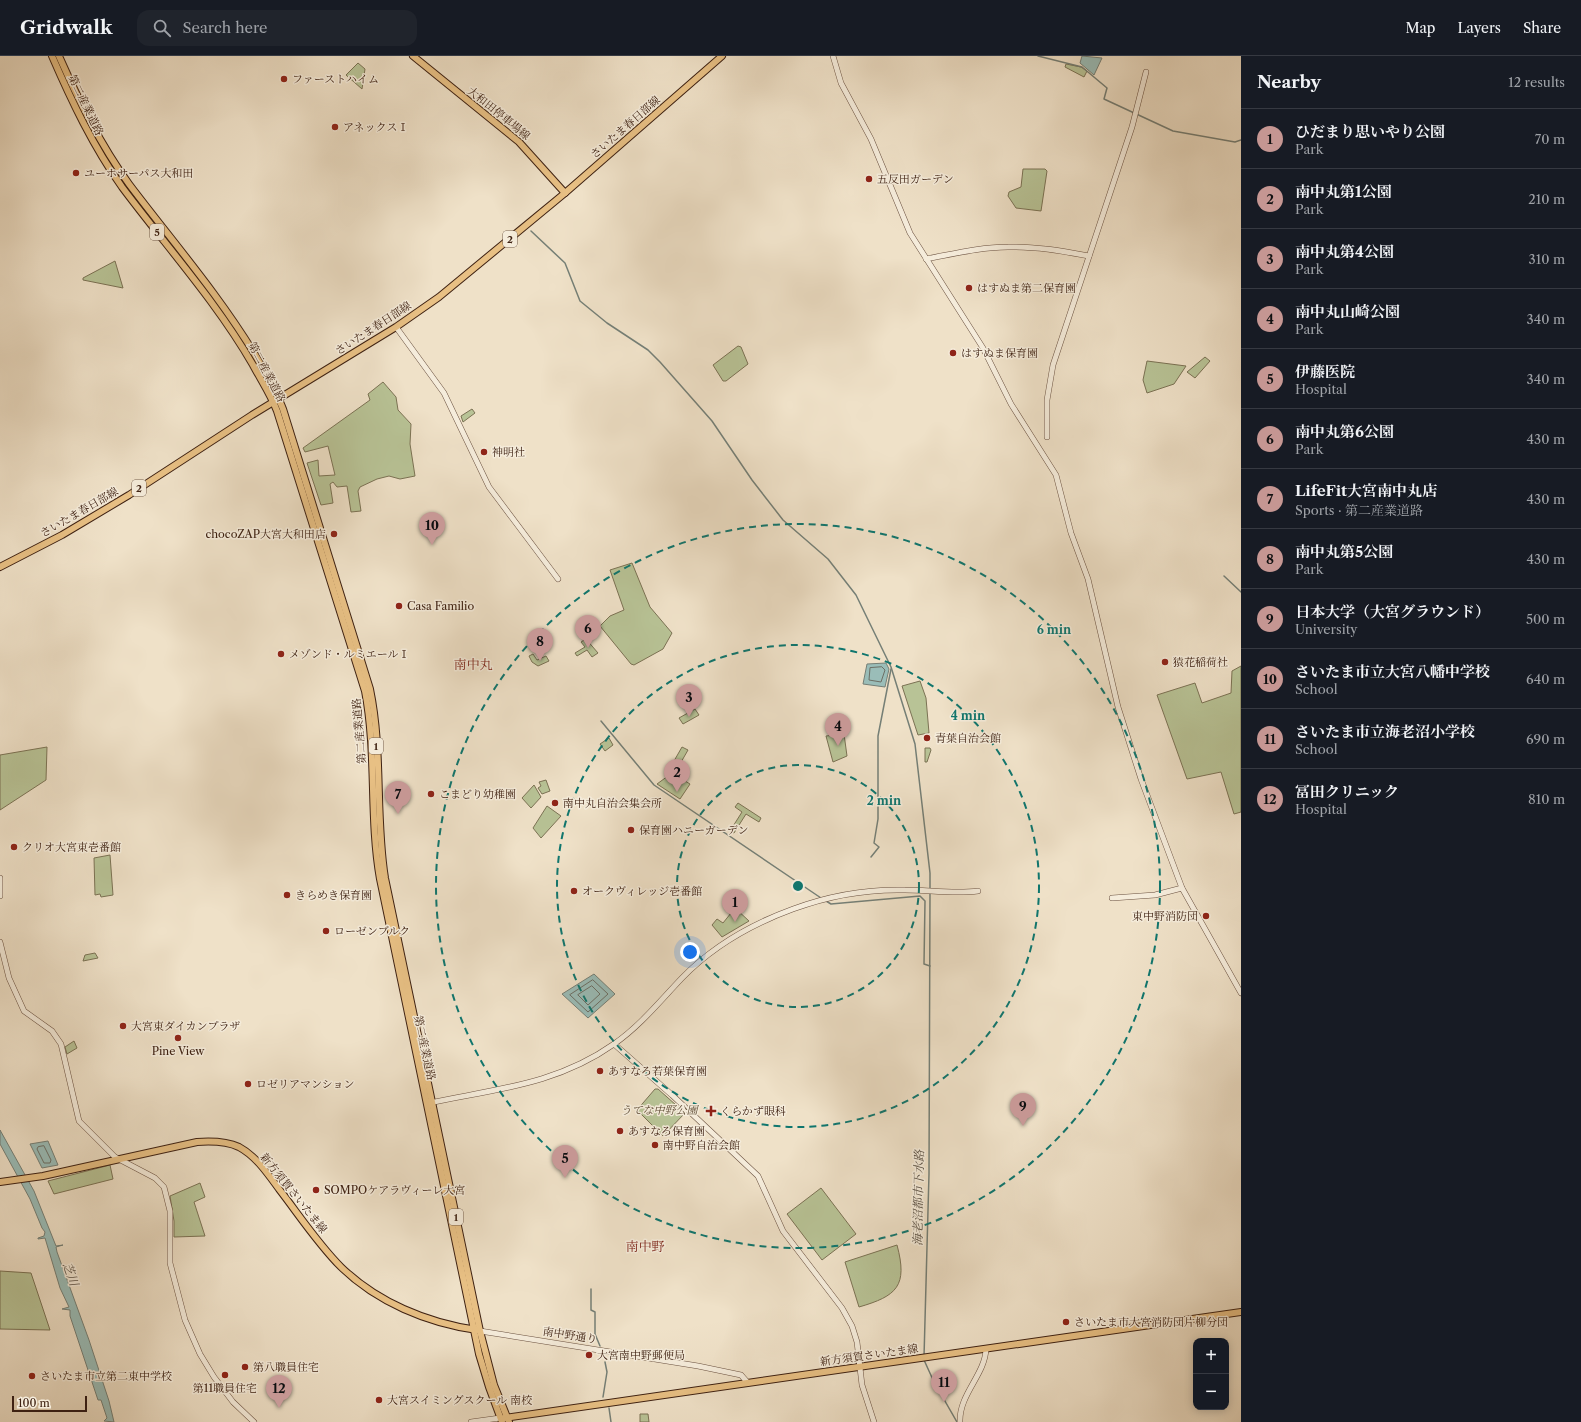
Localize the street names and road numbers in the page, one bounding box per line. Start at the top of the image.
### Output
street label: 第二産業道路 [65,72,107,138]
street label: 大和田停車場線 [465,83,533,143]
street label: さいたま春日部線 [587,93,663,161]
road number: 5 [150,224,164,240]
road number: 2 [503,231,517,247]
street label: さいたま春日部線 [332,298,414,358]
street label: 第二産業道路 [245,340,289,404]
road number: 2 [132,480,146,496]
street label: さいたま春日部線 [37,484,121,540]
street label: 第二産業道路 [349,698,369,764]
road number: 1 [369,738,383,754]
street label: 第二産業道路 [411,1014,439,1082]
street label: 新方須賀さいたま線 [257,1150,331,1236]
road number: 1 [449,1209,463,1225]
street label: 南中野通り [542,1324,598,1346]
street label: 新方須賀さいたま線 [819,1341,919,1369]

